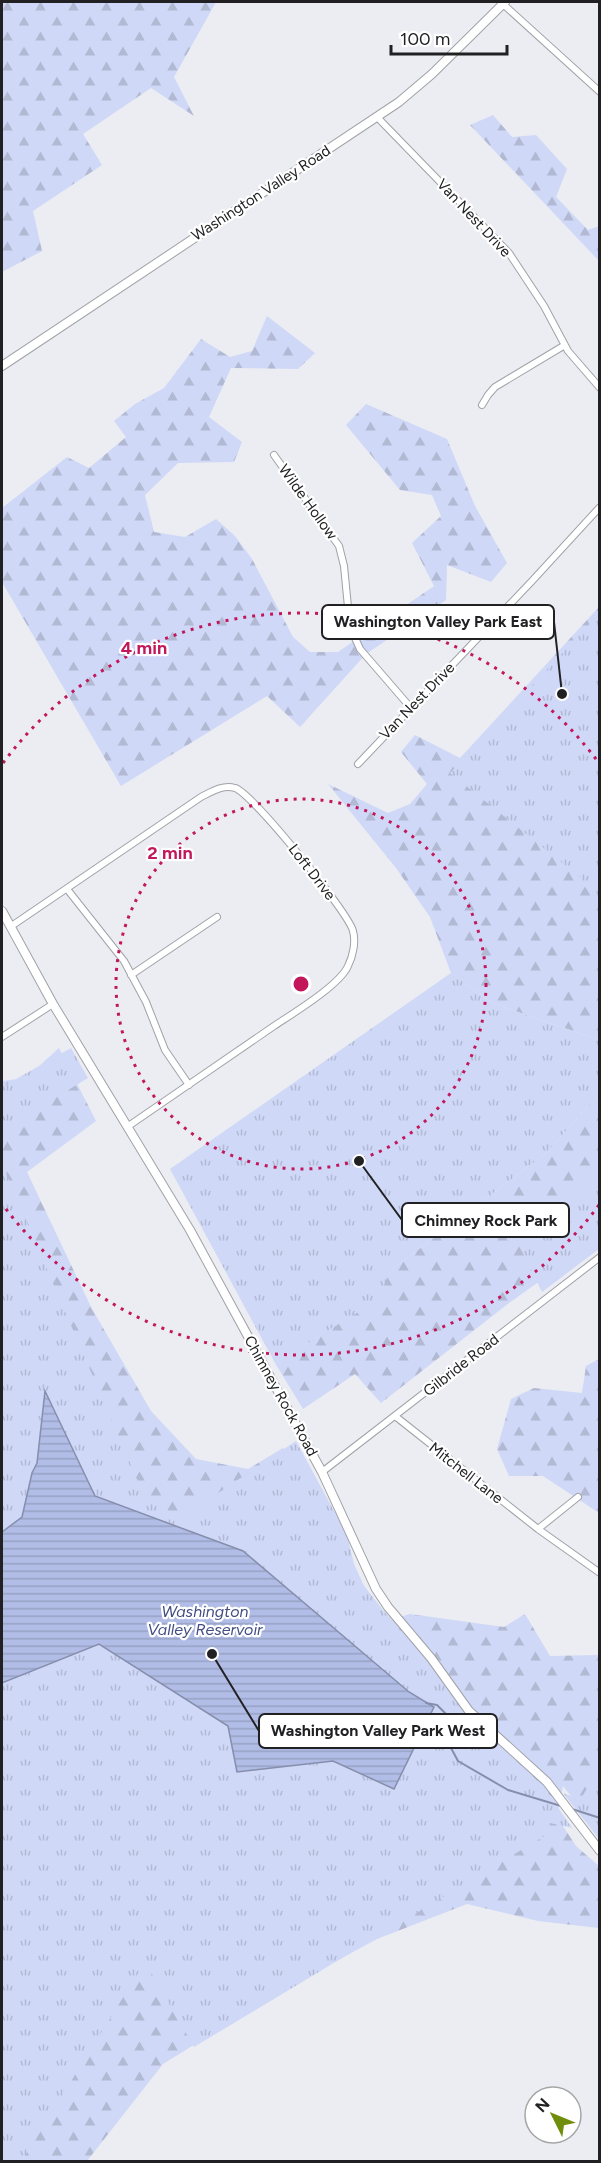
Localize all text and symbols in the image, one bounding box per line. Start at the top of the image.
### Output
scale bar [391,18,506,56]
text: 100 m [400,28,450,50]
street label: Washington Valley Road [188,141,334,245]
street label: Van Nest Drive [433,175,515,261]
street label: Wilde Hollow [275,461,341,543]
callout: Washington Valley Park East [322,605,554,639]
text: Washington Valley Park East [334,612,542,631]
text: 4 min [121,637,167,659]
street label: Van Nest Drive [376,659,458,743]
street label: Loft Drive [285,840,339,904]
text: 2 min [147,842,193,864]
centre of rings [291,974,311,994]
callout: Chimney Rock Park [402,1203,569,1237]
text: Chimney Rock Park [415,1211,558,1230]
street label: Gilbride Road [420,1330,502,1400]
street label: Chimney Rock Road [240,1333,322,1459]
street label: Mitchell Lane [425,1439,507,1507]
water label: Washington Valley Reservoir [147,1602,263,1639]
callout: Washington Valley Park West [259,1714,497,1748]
text: Washington Valley Park West [271,1721,485,1740]
north arrow [523,2085,583,2145]
text: N [531,2094,554,2116]

